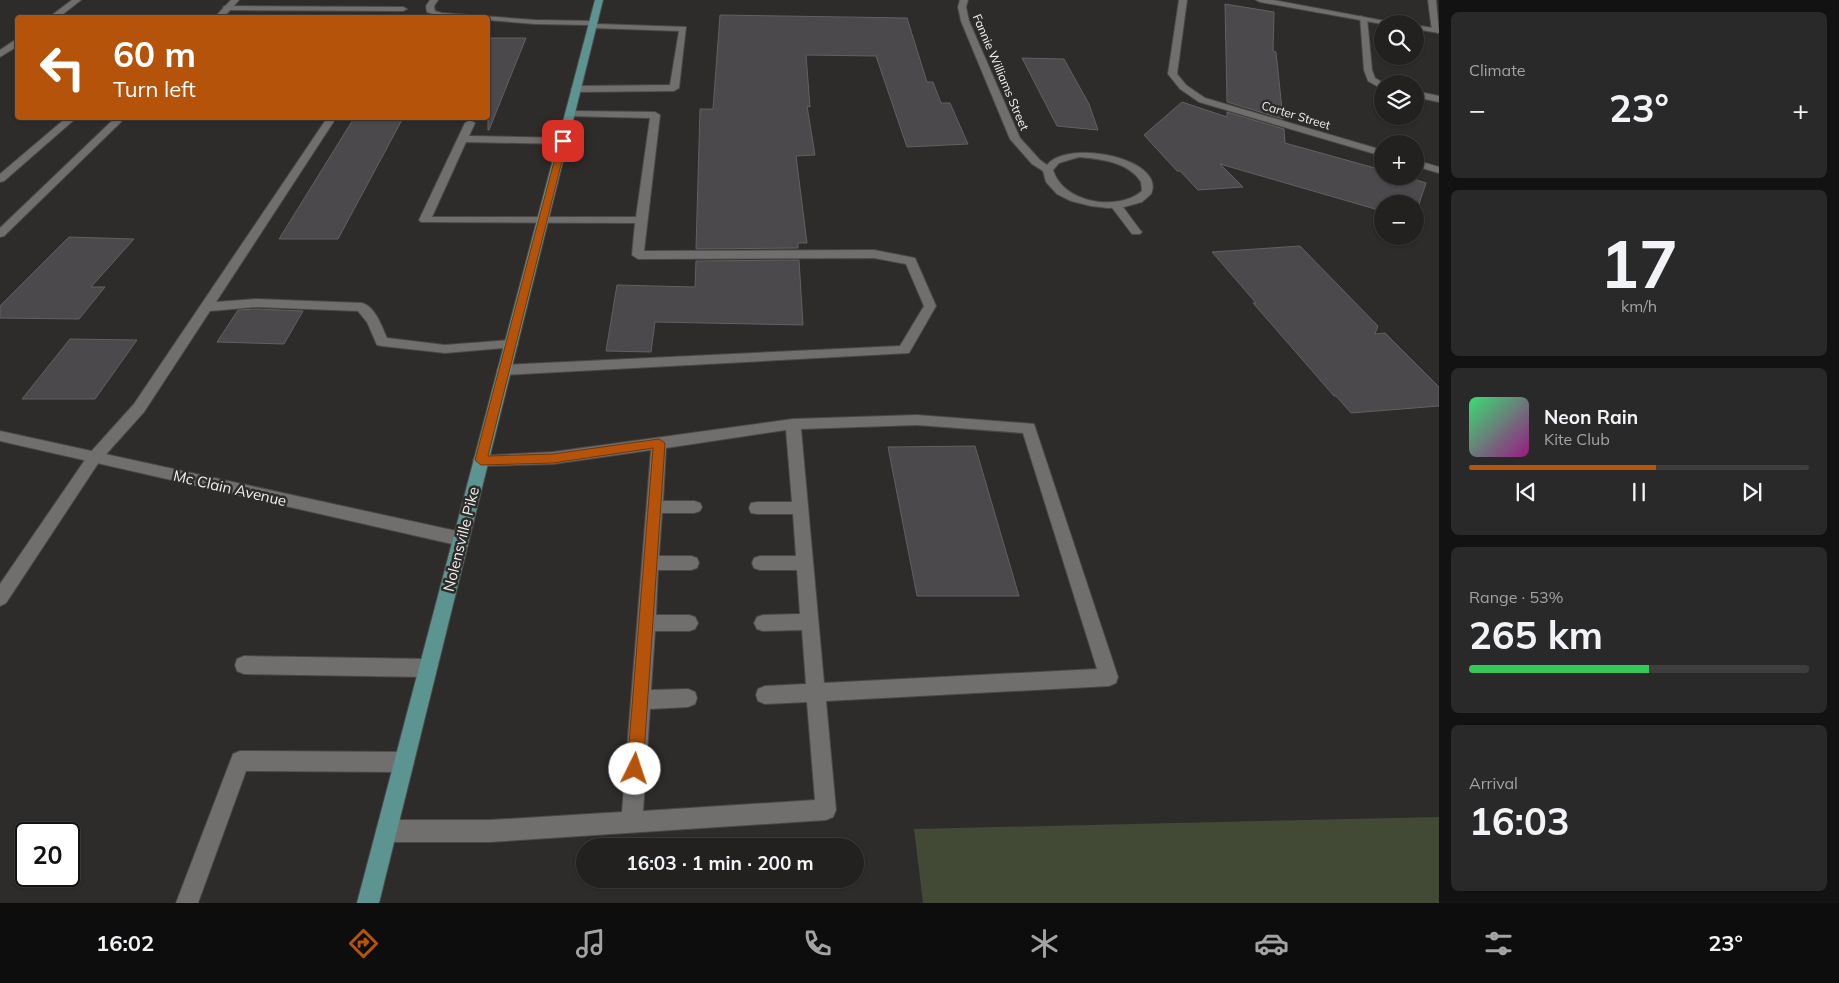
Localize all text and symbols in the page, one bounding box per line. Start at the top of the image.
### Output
street label: Fannie Williams Street [970,12,1032,132]
map controls [1374,15,1424,245]
button: search [1374,15,1424,65]
text: 60 m [113,32,196,76]
icon: left [30,35,95,100]
text: Climate [1469,60,1525,80]
text: Turn left [113,75,196,103]
button: layers [1374,75,1424,125]
text: 23° [1609,84,1669,132]
text: − [1469,92,1486,127]
text: + [1792,92,1809,127]
street label: Carter Street [1260,97,1332,133]
pin [542,120,584,162]
icon: arrive [549,127,577,155]
button: + [1374,135,1424,185]
button: − [1374,195,1424,245]
text: 17 [1600,223,1678,304]
text: km/h [1621,296,1657,316]
text: Neon Rain [1544,405,1638,429]
text: Kite Club [1544,429,1610,449]
street label: Mc Clain Avenue [172,466,288,510]
icon: previous [1512,478,1540,506]
icon: pause [1625,478,1653,506]
icon: next [1738,478,1766,506]
street label: Nolensville Pike [439,485,483,593]
text: Range · 53% [1469,587,1564,607]
text: 265 km [1469,611,1603,659]
position arrow [608,742,660,794]
text: Arrival [1469,773,1518,793]
text: 16:03 [1469,797,1570,845]
speed limit sign: 20 [15,822,80,887]
text: 16:03 · 1 min · 200 m [626,851,814,875]
icon: directions [346,926,381,961]
icon: music [573,926,608,961]
icon: phone [800,926,835,961]
icon: climate [1027,926,1062,961]
icon: car [1254,926,1289,961]
icon: filters [1481,926,1516,961]
text: 16:02 [96,929,154,957]
text: 23° [1708,929,1743,957]

